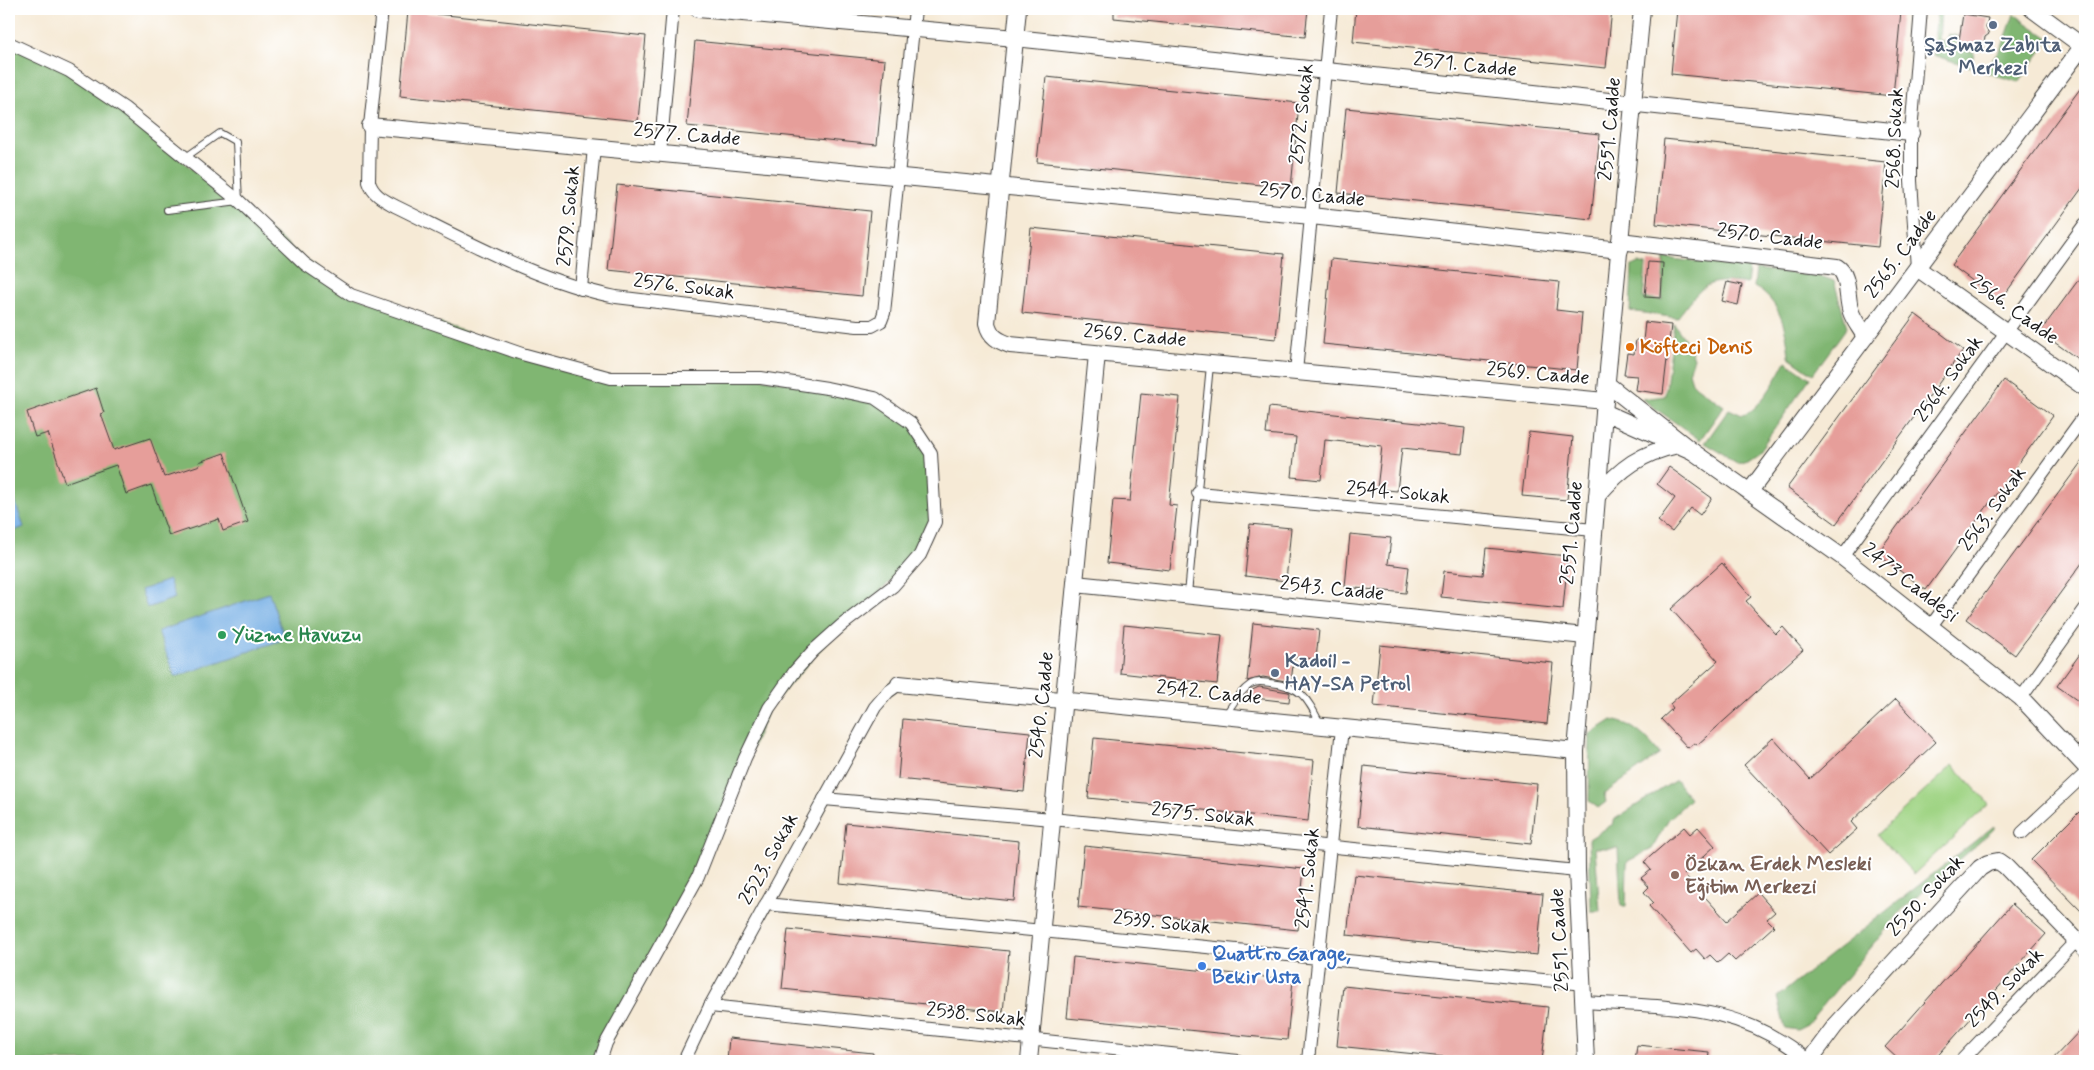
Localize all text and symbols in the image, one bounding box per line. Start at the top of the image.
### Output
marker: Şaşmaz Zabıta Merkezi [1987,19,1999,31]
place label: Şaşmaz Zabıta Merkezi [1924,32,2062,82]
street label: 2571. Cadde [1412,46,1518,84]
street label: 2572. Sokak [1283,62,1321,166]
street label: 2551. Cadde [1592,76,1628,182]
street label: 2568. Sokak [1880,87,1910,189]
street label: 2577. Cadde [632,117,742,153]
street label: 2579. Sokak [551,164,587,268]
street label: 2570. Cadde [1258,176,1366,214]
street label: 2565. Cadde [1858,204,1944,304]
street label: 2570. Cadde [1716,217,1824,257]
street label: 2576. Sokak [632,267,736,307]
street label: 2566. Cadde [1964,269,2064,351]
street label: 2569. Cadde [1082,318,1188,354]
street label: 2564. Sokak [1908,330,1990,428]
place label: Köfteci Denis [1640,334,1752,361]
marker: Köfteci Denis [1624,341,1636,353]
street label: 2569. Cadde [1485,356,1591,392]
street label: 2563. Sokak [1953,461,2033,557]
street label: 2544. Sokak [1345,475,1451,511]
street label: 2551. Cadde [1554,480,1590,586]
street label: 2473 Caddesi [1856,537,1964,629]
street label: 2543. Cadde [1278,570,1386,608]
place label: Yüzme Havuzu [232,622,361,649]
marker: Yüzme Havuzu [216,629,228,641]
place label: Kadoil - HAY-SA Petrol [1285,648,1411,698]
street label: 2540. Cadde [1023,650,1061,760]
marker: Kadoil - HAY-SA Petrol [1269,667,1281,679]
street label: 2542. Cadde [1155,674,1263,712]
street label: 2575. Sokak [1150,796,1256,834]
street label: 2523. Sokak [733,808,805,910]
street label: 2541. Sokak [1289,826,1327,930]
street label: 2550. Sokak [1881,849,1971,943]
place label: Özkan Erdek Mesleki Eğitim Merkezi [1685,851,1872,901]
marker: Özkan Erdek Mesleki Eğitim Merkezi [1669,869,1681,881]
street label: 2551. Cadde [1544,887,1576,993]
street label: 2539. Sokak [1112,904,1213,942]
place label: Quattro Garage, Bekir Usta [1212,941,1352,991]
street label: 2549. Sokak [1960,942,2050,1034]
marker: Quattro Garage, Bekir Usta [1196,960,1208,972]
street label: 2538. Sokak [925,996,1027,1034]

